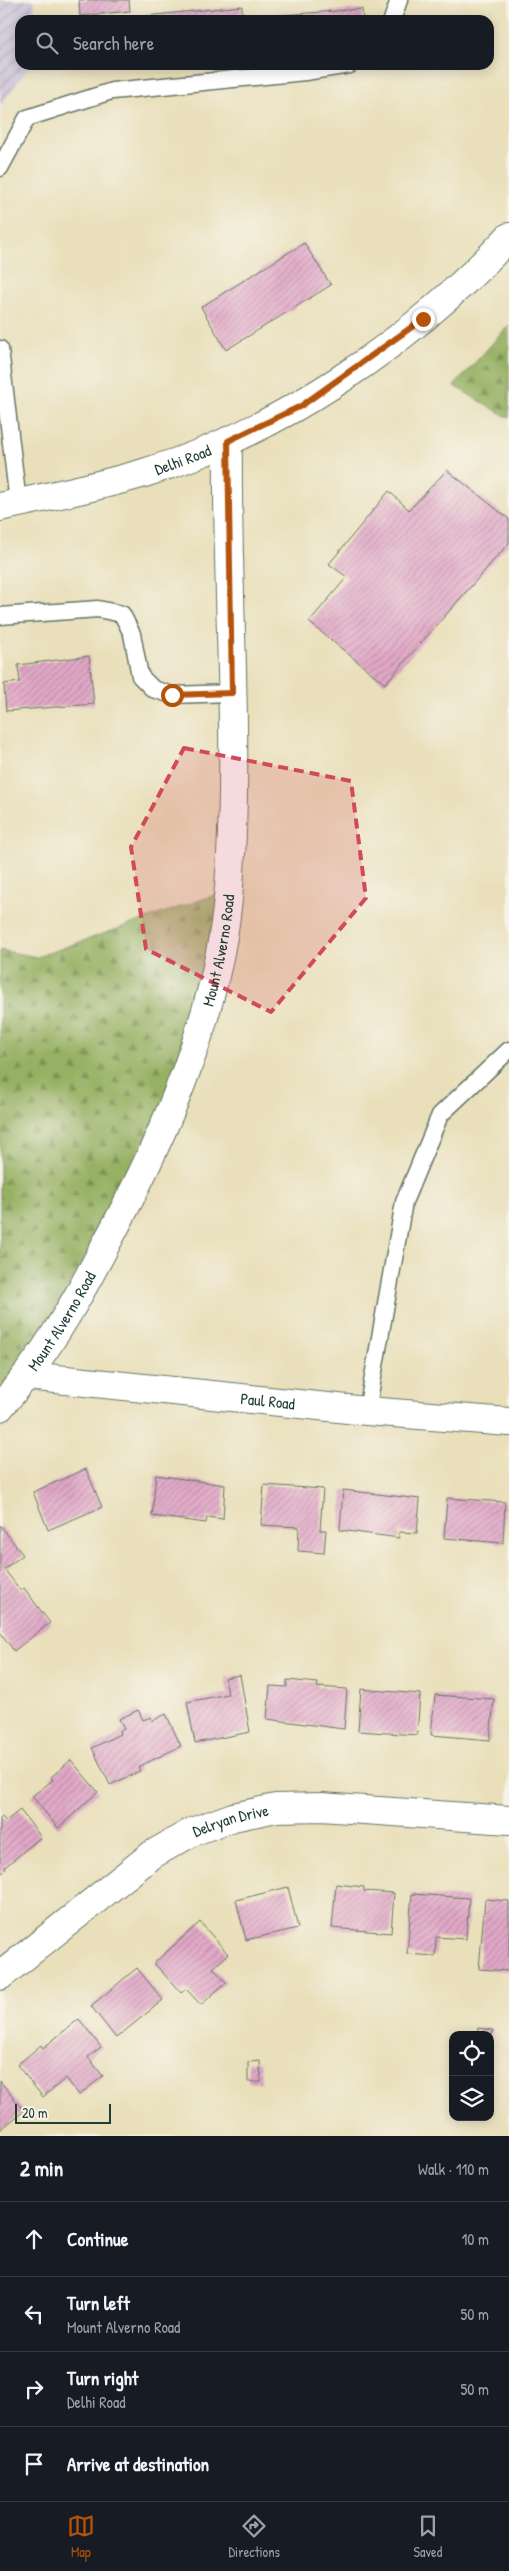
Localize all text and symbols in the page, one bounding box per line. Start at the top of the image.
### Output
search box [15,15,494,70]
icon: search [33,29,61,57]
text: Search here [73,30,154,56]
route end [412,308,435,331]
street label: Delhi Road [152,439,214,480]
route start [161,684,184,707]
street label: Mount Alverno Road [197,893,239,1009]
street label: Mount Alverno Road [22,1267,101,1375]
street label: Paul Road [239,1387,296,1415]
street label: Delryan Drive [189,1799,271,1842]
map controls [449,2031,494,2121]
button: locate [449,2031,494,2076]
button: layers [449,2076,494,2121]
scale bar [15,2101,111,2124]
text: 20 m [22,2103,48,2122]
text: 2 min [20,2154,63,2183]
text: Walk · 110 m [418,2158,489,2180]
icon: ahead [20,2225,48,2253]
text: Continue [67,2226,128,2252]
text: 10 m [461,2228,489,2250]
text: Turn left [67,2290,130,2316]
icon: left [20,2300,48,2328]
text: 50 m [461,2303,489,2325]
text: Mount Alverno Road [67,2316,180,2338]
text: Turn right [67,2365,138,2391]
icon: right [20,2375,48,2403]
text: 50 m [461,2378,489,2400]
text: Delhi Road [67,2391,125,2413]
icon: arrive [20,2450,48,2478]
text: Arrive at destination [67,2451,209,2477]
tab: Map [67,2512,95,2561]
tab: Directions [228,2512,280,2561]
tab: Saved [414,2512,442,2561]

